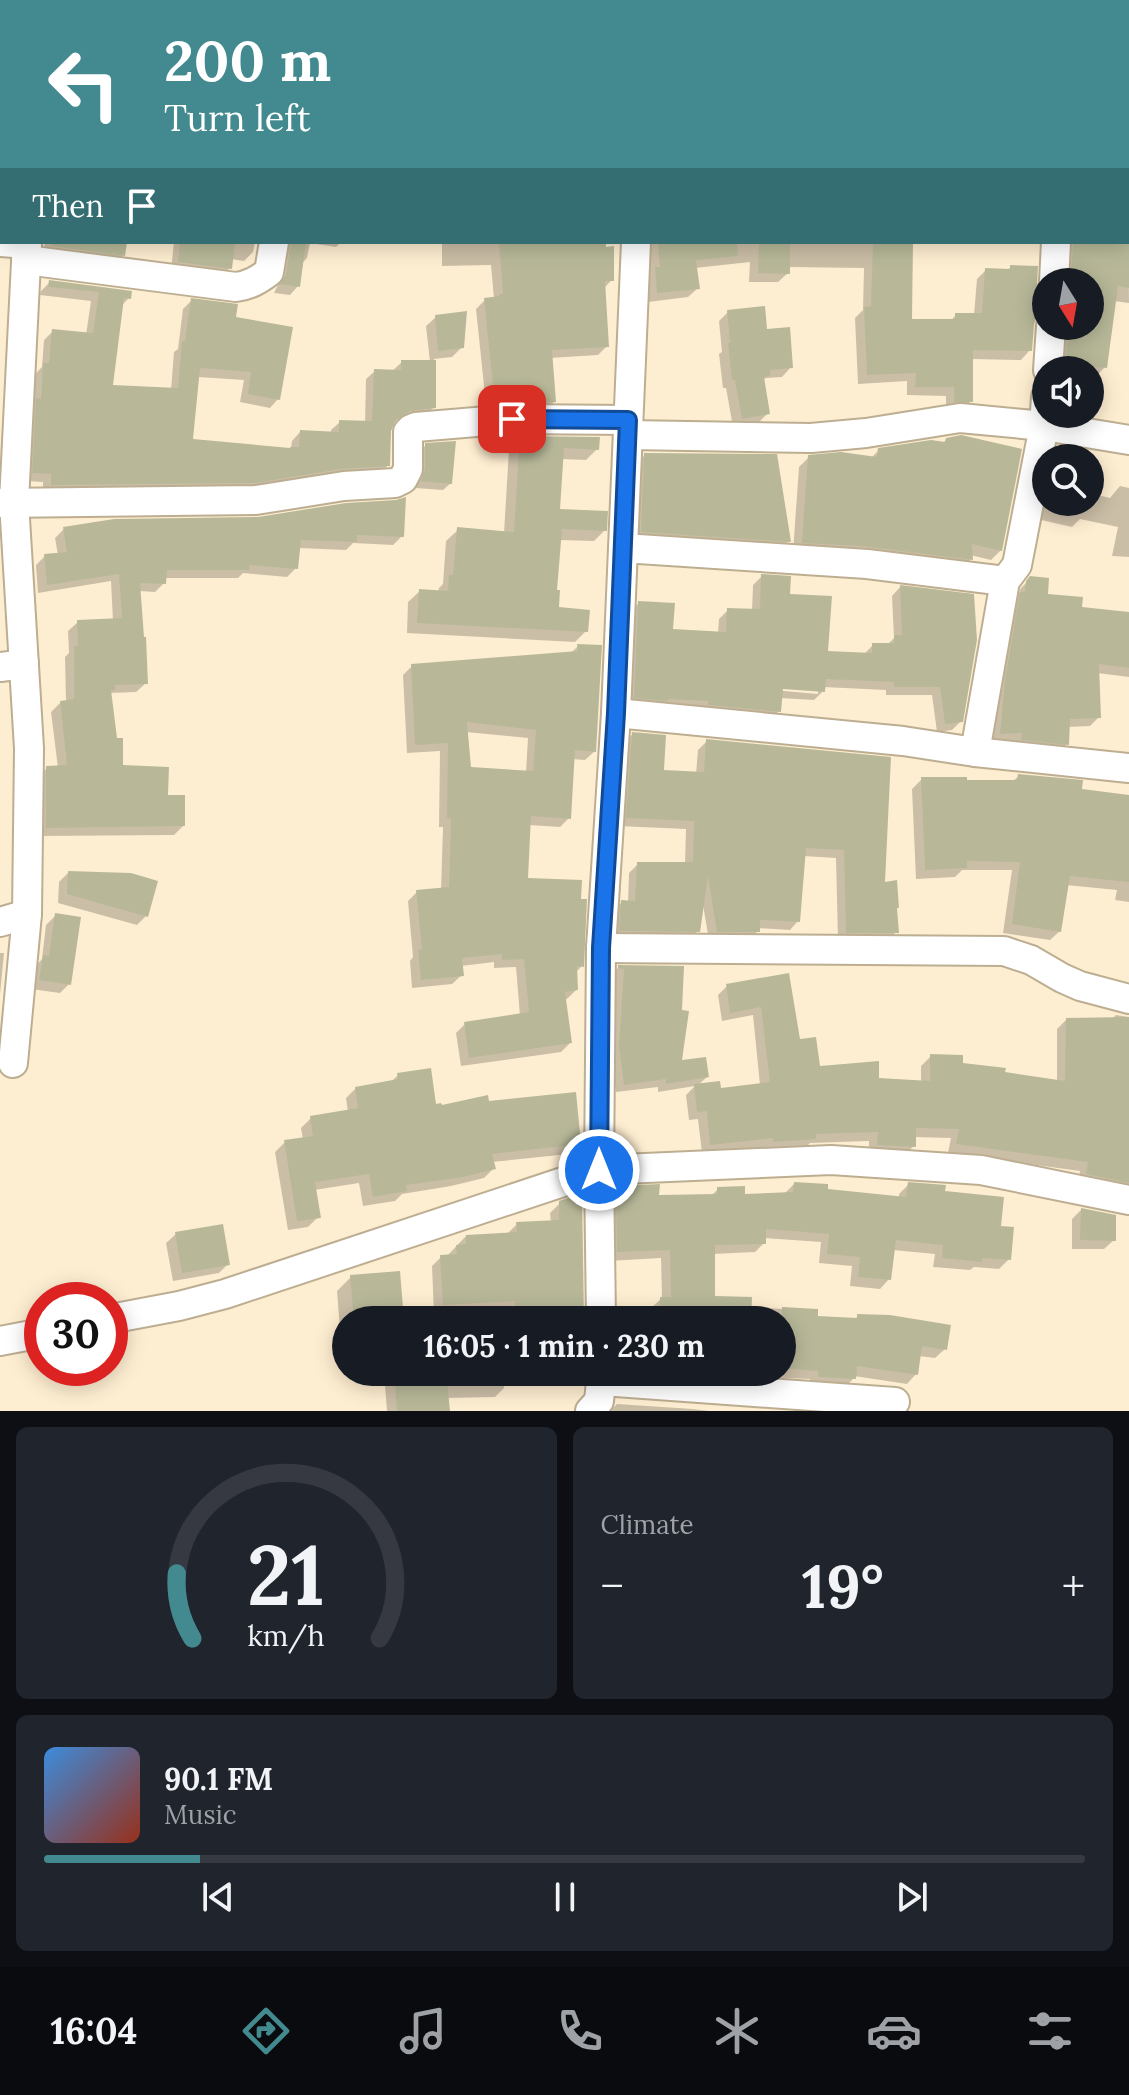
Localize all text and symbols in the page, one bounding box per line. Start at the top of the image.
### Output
text: 200 m [164,25,331,96]
icon: left [32,32,136,136]
text: Turn left [164,95,311,141]
icon: arrive [120,184,164,228]
text: Then [32,187,104,225]
north arrow [1032,268,1104,340]
map controls [1032,268,1104,516]
button: sound [1032,356,1104,428]
pin [478,385,546,453]
icon: arrive [490,397,534,441]
button: search [1032,444,1104,516]
position arrow [557,1128,641,1212]
speed limit sign: 30 [24,1282,128,1386]
text: 16:05 · 1 min · 230 m [423,1327,705,1365]
text: Climate [601,1508,694,1541]
text: 21 [247,1521,325,1628]
text: 19° [802,1548,884,1624]
text: − [601,1558,624,1614]
text: + [1062,1558,1085,1614]
text: km/h [248,1617,325,1654]
text: 90.1 FM [164,1760,273,1798]
text: Music [164,1798,237,1831]
icon: previous [196,1875,240,1919]
icon: pause [543,1875,587,1919]
icon: next [890,1875,934,1919]
icon: directions [238,2003,294,2059]
icon: music [395,2003,451,2059]
icon: phone [552,2003,608,2059]
icon: climate [709,2003,765,2059]
icon: car [866,2003,922,2059]
icon: filters [1022,2003,1078,2059]
text: 16:04 [50,2008,137,2054]

